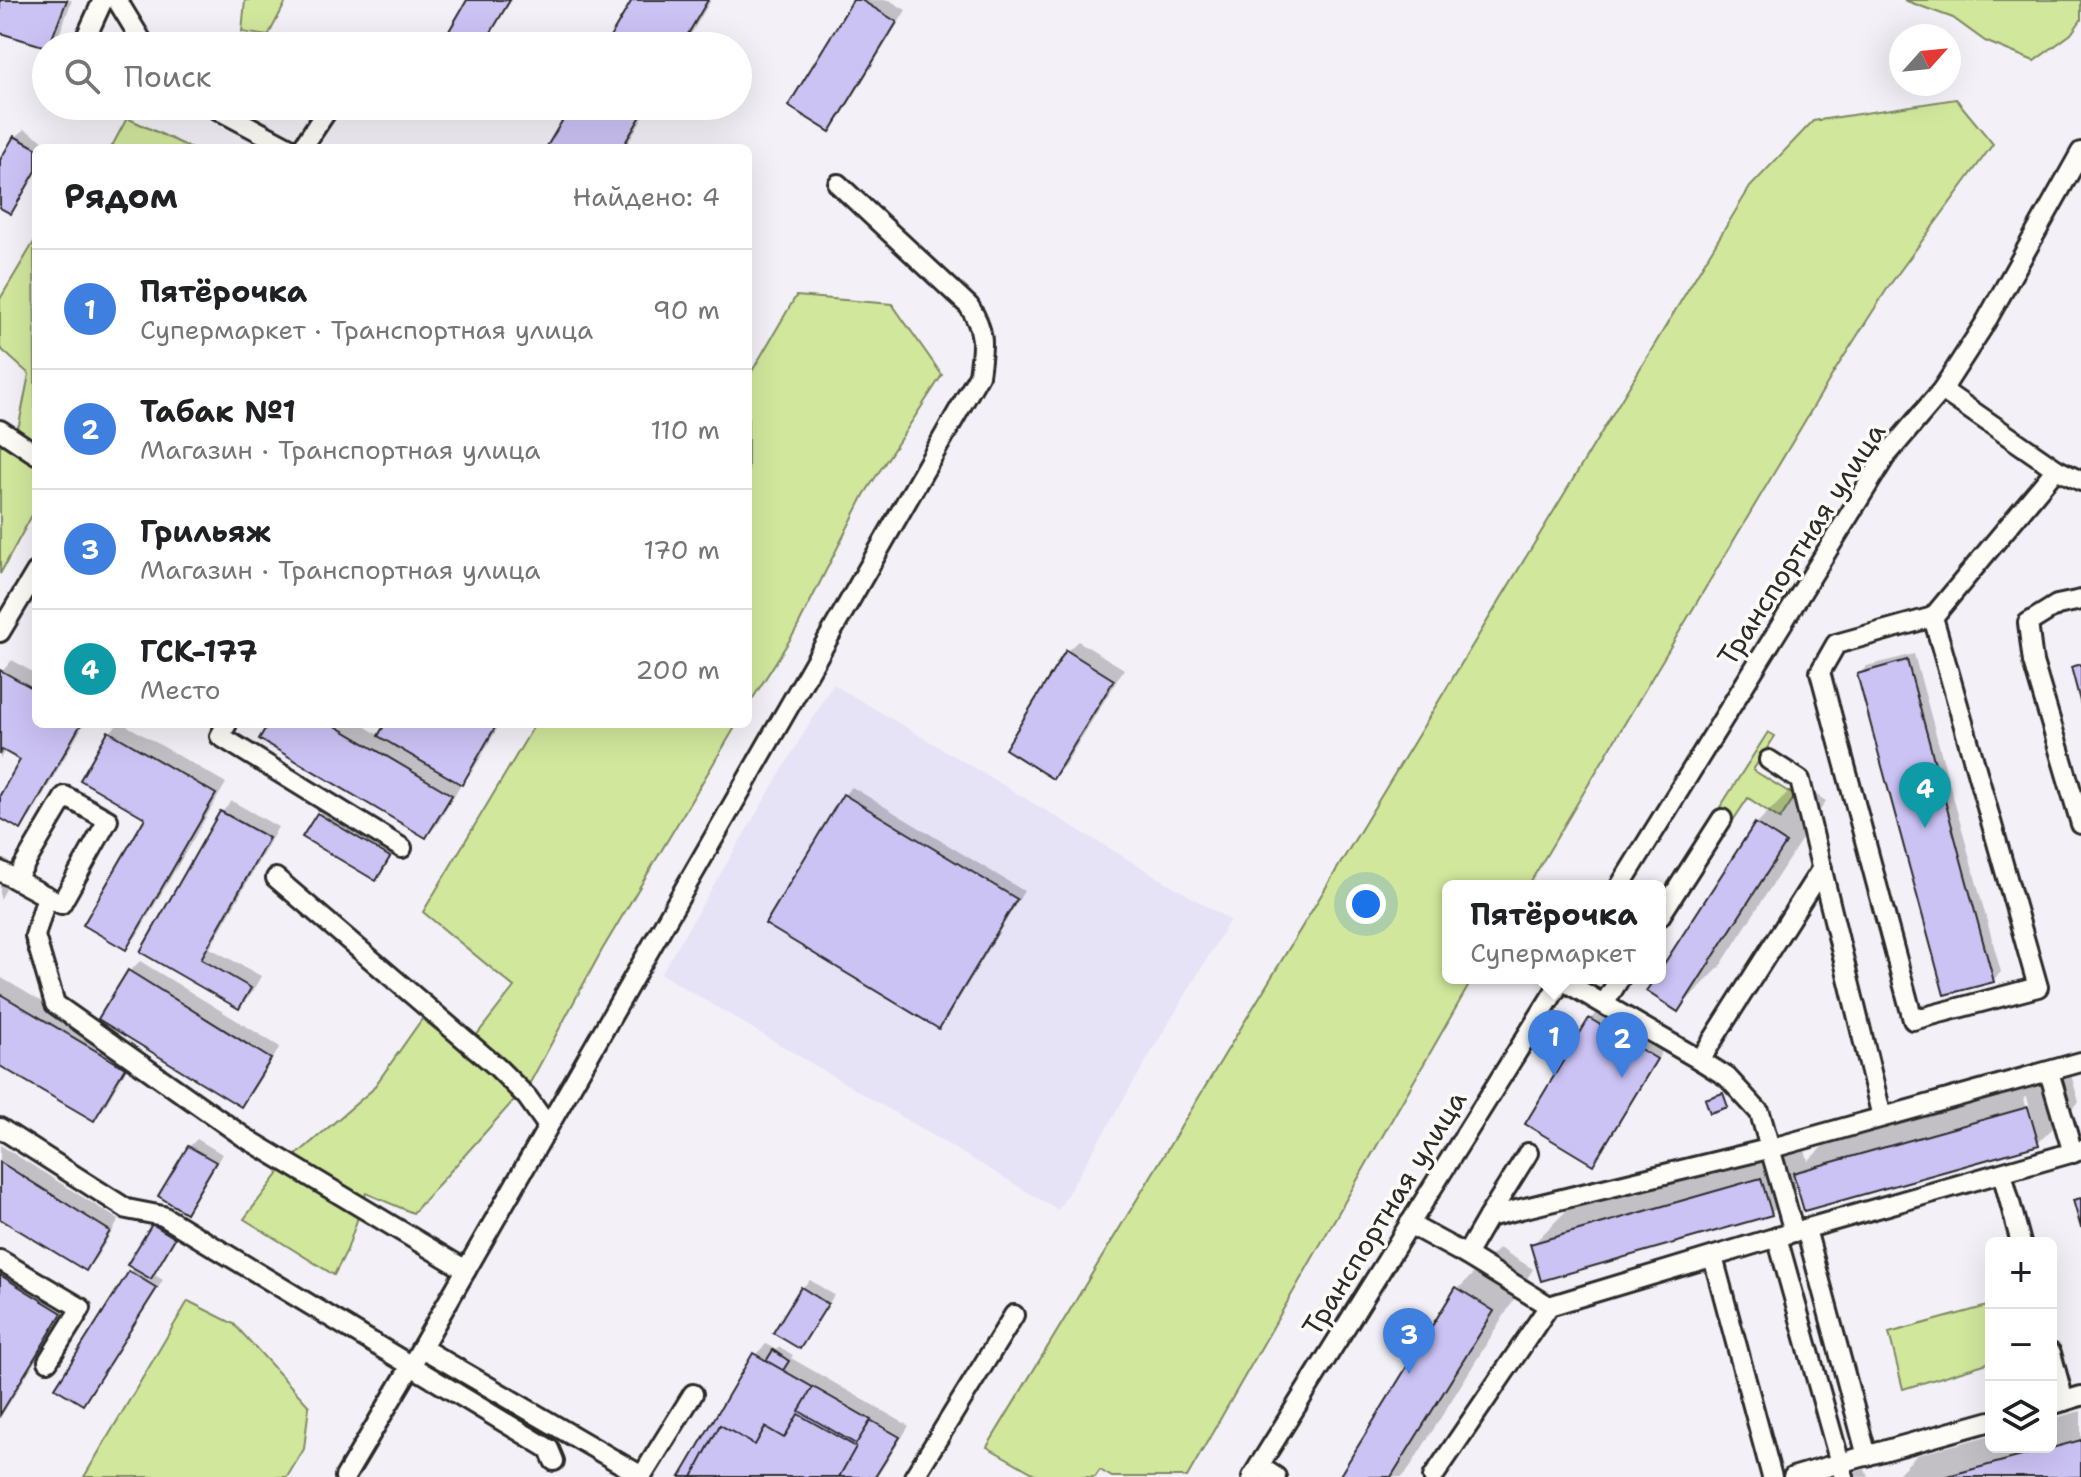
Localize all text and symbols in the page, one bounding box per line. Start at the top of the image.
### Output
north arrow [1889,24,1961,96]
search box [32,32,752,120]
icon: search [60,54,104,98]
text: Поиск [124,56,212,97]
text: Рядом [64,173,178,219]
text: Найдено: 4 [573,179,720,214]
text: Пятёрочка [140,271,307,312]
text: 1 [84,292,96,327]
text: 90 m [653,292,720,327]
text: Супермаркет · Транспортная улица [140,312,593,347]
text: Табак №1 [140,391,296,432]
text: 2 [81,412,99,447]
text: 110 m [650,412,720,447]
street label: Транспортная улица [1708,415,1894,673]
text: Магазин · Транспортная улица [140,432,541,467]
text: Грильяж [140,511,271,552]
text: 3 [81,532,99,567]
text: 170 m [643,532,720,567]
text: Магазин · Транспортная улица [140,552,541,587]
text: ГСК-177 [140,631,258,672]
text: 4 [81,652,99,687]
text: 200 m [635,652,720,687]
text: Место [140,672,221,707]
pin: 4 [1899,762,1951,828]
popup [1442,880,1666,984]
your location [1346,884,1386,924]
text: Пятёрочка [1470,894,1638,935]
text: Супермаркет [1470,935,1636,970]
pin: 1 [1528,1010,1580,1076]
pin: 2 [1596,1012,1648,1078]
street label: Транспортная улица [1293,1083,1475,1343]
map controls [1985,1237,2057,1453]
button: + [1985,1237,2057,1309]
pin: 3 [1383,1308,1435,1374]
button: − [1985,1309,2057,1381]
button: layers [1985,1381,2057,1453]

